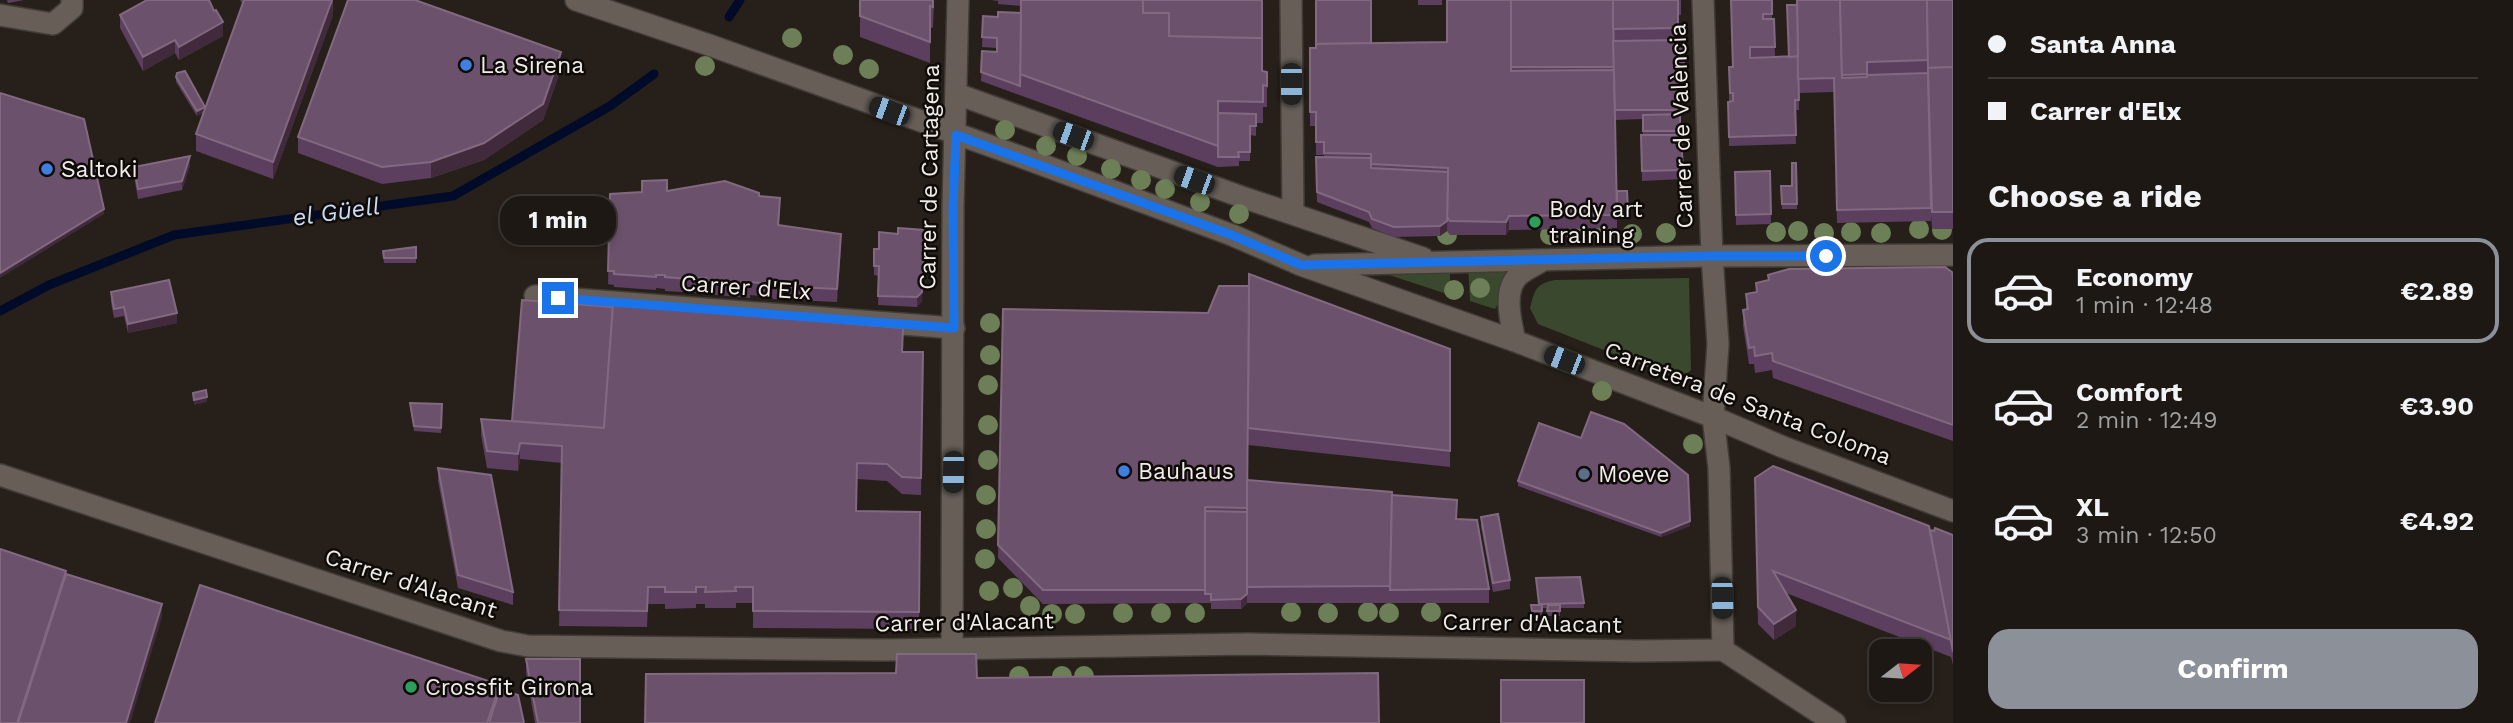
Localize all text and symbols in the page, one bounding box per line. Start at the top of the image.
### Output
street label: Carrer de València [1664,23,1699,229]
text: Santa Anna [2030,29,2176,59]
place label: La Sirena [480,52,584,79]
marker: La Sirena [458,57,474,73]
car [1281,63,1302,105]
street label: Carrer de Cartagena [914,64,945,290]
car [866,94,913,128]
text: Carrer d'Elx [2030,96,2181,126]
car [1050,119,1097,153]
place label: Saltoki [61,156,138,183]
marker: Saltoki [39,161,55,177]
car [1171,163,1218,197]
text: Choose a ride [1988,177,2202,215]
water label: el Güell [291,192,381,232]
callout: 1 min [500,196,616,246]
place label: Body art training [1549,196,1643,249]
text: 1 min [528,207,588,234]
marker: Body art training [1527,214,1543,230]
route start [1810,240,1842,272]
icon: car [1992,259,2055,322]
text: Economy [2076,262,2193,292]
street label: Carrer d'Elx [680,269,812,306]
text: €2.89 [2400,276,2474,306]
route end [542,282,574,314]
text: 1 min · 12:48 [2076,292,2213,319]
street label: Carretera de Santa Coloma [1601,336,1895,471]
car [1541,343,1588,377]
icon: car [1992,374,2055,437]
text: Comfort [2076,377,2182,407]
text: €3.90 [2400,391,2474,421]
text: 2 min · 12:49 [2076,407,2217,434]
car [943,451,964,493]
place label: Bauhaus [1138,458,1234,485]
place label: Moeve [1598,461,1669,488]
marker: Bauhaus [1116,463,1132,479]
marker: Moeve [1576,466,1592,482]
icon: car [1992,489,2055,552]
text: XL [2076,492,2109,522]
text: €4.92 [2400,506,2474,536]
text: 3 min · 12:50 [2076,522,2217,549]
street label: Carrer d'Alacant [321,543,501,624]
car [1711,577,1734,619]
street label: Carrer d'Alacant [874,607,1054,638]
street label: Carrer d'Alacant [1442,608,1622,639]
button: Confirm [1988,629,2478,709]
north arrow [1869,639,1932,702]
map controls [1869,639,1932,702]
place label: Crossfit Girona [425,674,593,701]
marker: Crossfit Girona [403,679,419,695]

